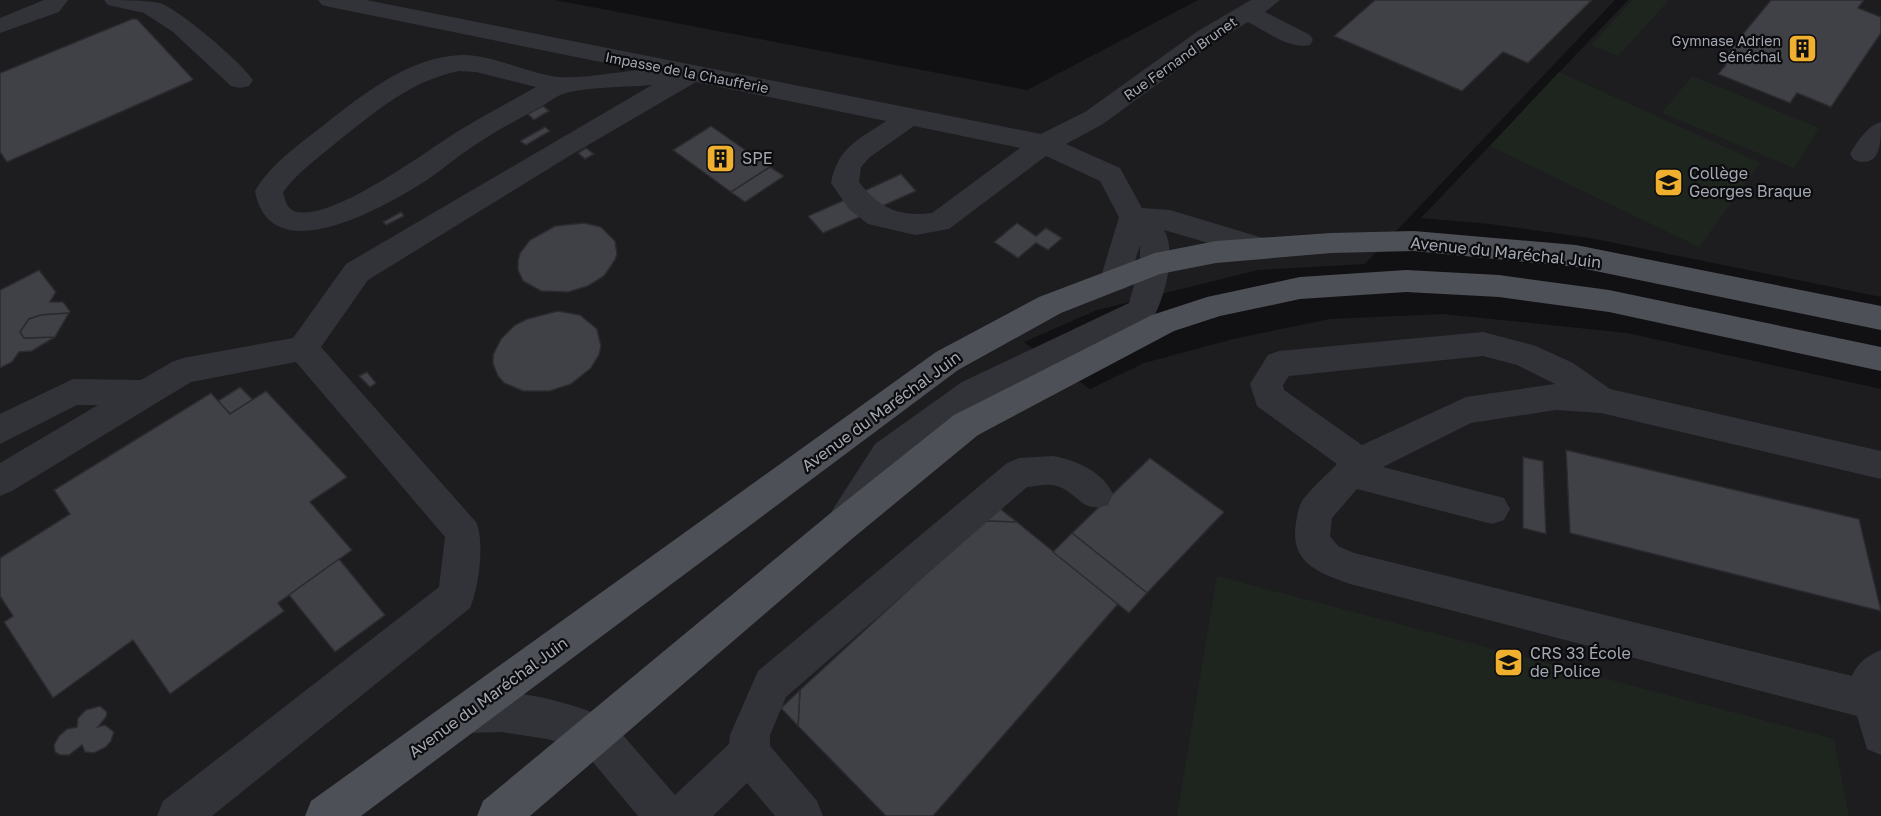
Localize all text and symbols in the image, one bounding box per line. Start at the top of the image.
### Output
street label: Rue Fernand Brunet [1120,13,1240,103]
place label: Gymnase Adrien Sénéchal [1672,32,1781,65]
building icon: Gymnase Adrien Sénéchal [1786,32,1818,64]
street label: Impasse de la Chaufferie [604,48,770,96]
building icon: SPE [705,142,737,174]
place label: SPE [742,148,772,168]
place label: Collège Georges Braque [1689,163,1811,201]
school or university icon: Collège Georges Braque [1652,166,1684,198]
street label: Avenue du Maréchal Juin [1410,232,1602,272]
street label: Avenue du Maréchal Juin [798,347,964,475]
street label: Avenue du Maréchal Juin [405,633,571,761]
place label: CRS 33 École de Police [1530,643,1631,681]
school or university icon: CRS 33 École de Police [1493,646,1525,678]

